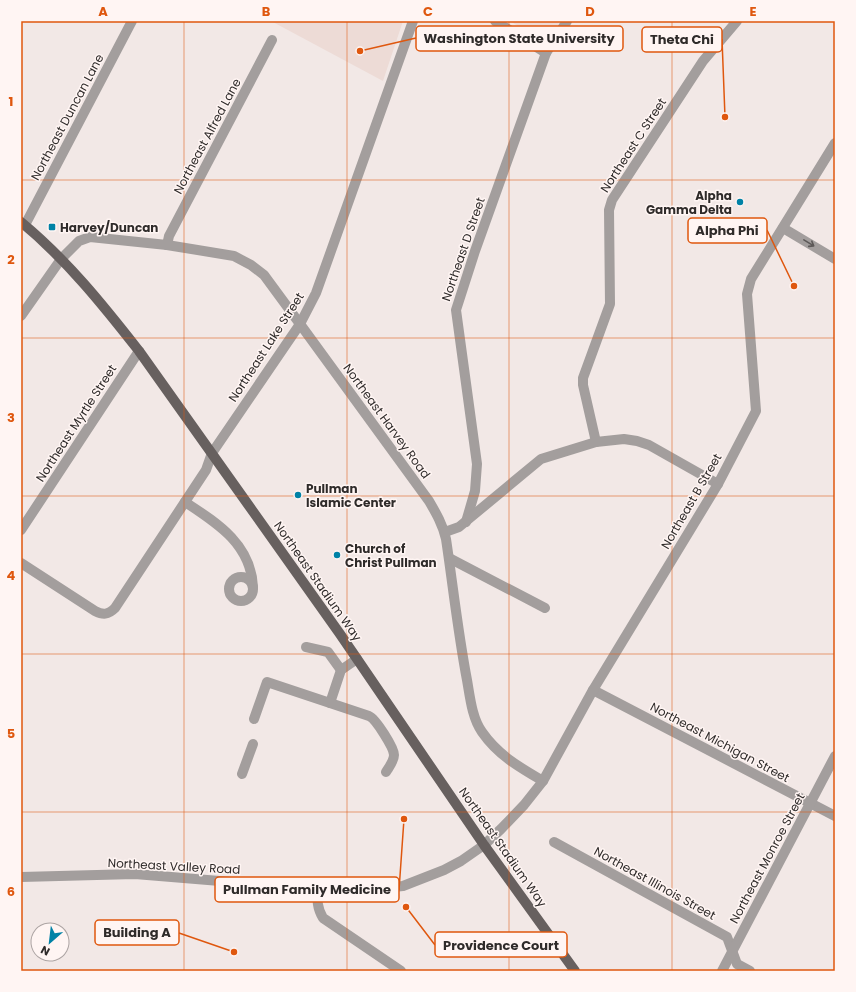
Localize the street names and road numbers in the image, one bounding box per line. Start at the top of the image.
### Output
street label: Northeast Duncan Lane [26,51,108,183]
street label: Northeast Alfred Lane [169,75,245,197]
street label: Northeast C Street [596,94,670,196]
street label: Northeast D Street [437,195,489,303]
street label: Northeast Lake Street [224,289,308,405]
street label: Northeast Harvey Road [339,360,435,482]
street label: Northeast Myrtle Street [32,361,120,485]
street label: Northeast B Street [657,450,725,552]
street label: Northeast Stadium Way [270,518,366,644]
street label: Northeast Michigan Street [647,698,793,786]
street label: Northeast Stadium Way [455,784,551,910]
street label: Northeast Monroe Street [725,790,809,926]
street label: Northeast Illinois Street [591,842,719,924]
street label: Northeast Valley Road [107,854,241,878]

